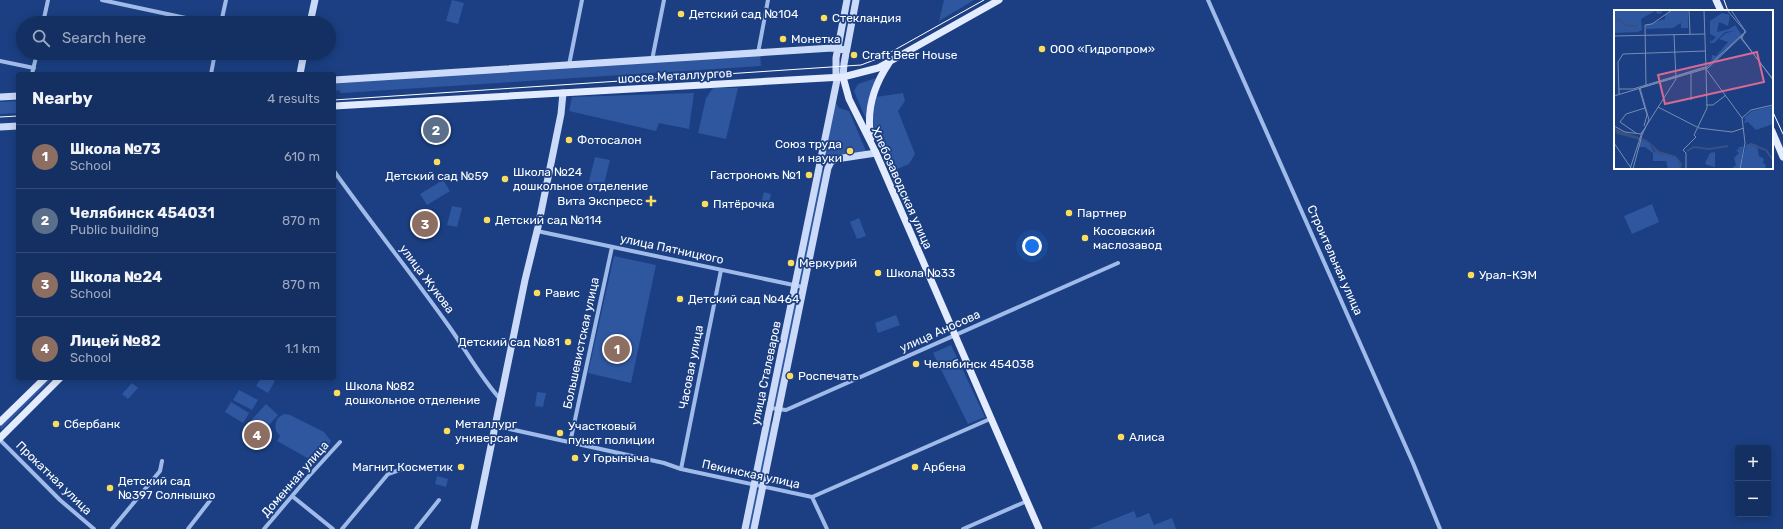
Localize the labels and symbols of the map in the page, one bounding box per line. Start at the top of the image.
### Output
place label: Детский сад №104 [689,7,799,21]
marker: Детский сад №104 [676,9,686,19]
inset map [1614,10,1773,169]
place label: Стекландия [832,11,901,25]
marker: Стекландия [819,13,829,23]
place label: Монетка [791,32,841,46]
marker: Монетка [778,34,788,44]
place label: ООО «Гидропром» [1050,42,1155,56]
marker: ООО «Гидропром» [1037,44,1047,54]
place label: Craft Beer House [862,48,958,62]
marker: Craft Beer House [849,50,859,60]
street label: шоссе Металлургов [617,66,733,86]
pin: 2 [423,115,449,145]
street label: Хлебозаводская улица [869,125,935,251]
place label: Фотосалон [577,133,642,147]
marker: Фотосалон [564,135,574,145]
place label: Союз труда и науки [775,137,842,165]
marker: Союз труда и науки [845,146,855,156]
marker: Детский сад №59 [432,157,442,167]
place label: Школа №24 дошкольное отделение [513,165,648,193]
place label: Гастрономъ №1 [710,168,801,182]
place label: Детский сад №59 [385,169,489,183]
marker: Гастрономъ №1 [804,170,814,180]
marker: Школа №24 дошкольное отделение [500,174,510,184]
place label: Вита Экспресс [557,194,643,208]
marker: Вита Экспресс [646,196,656,206]
place label: Пятёрочка [713,197,775,211]
marker: Пятёрочка [700,199,710,209]
street label: Строительная улица [1304,203,1366,317]
place label: Партнер [1077,206,1127,220]
marker: Партнер [1064,208,1074,218]
pin: 3 [412,209,438,239]
place label: Детский сад №114 [495,213,603,227]
marker: Детский сад №114 [482,215,492,225]
place label: Косовский маслозавод [1093,224,1162,252]
street label: улица Пятницкого [619,231,725,267]
marker: Косовский маслозавод [1080,233,1090,243]
your location [1022,236,1042,256]
street label: улица Жукова [397,242,457,316]
place label: Меркурий [799,256,857,270]
marker: Меркурий [786,258,796,268]
place label: Школа №33 [886,266,955,280]
marker: Школа №33 [873,268,883,278]
place label: Урал-КЭМ [1479,268,1537,282]
marker: Урал-КЭМ [1466,270,1476,280]
street label: Большевистская улица [560,276,602,410]
place label: Равис [545,286,580,300]
marker: Равис [532,288,542,298]
place label: Детский сад №464 [688,292,800,306]
marker: Детский сад №464 [675,294,685,304]
street label: улица Аносова [898,307,982,355]
street label: улица Сталеваров [748,319,784,426]
street label: Часовая улица [676,324,706,410]
pin: 1 [604,334,630,364]
place label: Детский сад №81 [458,335,560,349]
marker: Детский сад №81 [563,337,573,347]
place label: Челябинск 454038 [924,357,1034,371]
marker: Челябинск 454038 [911,359,921,369]
place label: Роспечать [798,369,858,383]
marker: Роспечать [785,371,795,381]
place label: Школа №82 дошкольное отделение [345,379,480,407]
marker: Школа №82 дошкольное отделение [332,388,342,398]
place label: Сбербанк [64,417,121,431]
place label: Металлург универсам [455,417,518,445]
marker: Сбербанк [51,419,61,429]
place label: Участковый пункт полиции [568,419,655,447]
pin: 4 [244,420,270,450]
marker: Металлург универсам [442,426,452,436]
marker: Участковый пункт полиции [555,428,565,438]
place label: Алиса [1129,430,1165,444]
marker: Алиса [1116,432,1126,442]
street label: Прокатная улица [13,438,95,518]
street label: Доменная улица [258,438,332,520]
place label: У Горыныча [583,451,649,465]
marker: У Горыныча [570,453,580,463]
street label: Пекинская улица [701,457,801,491]
place label: Магнит Косметик [352,460,454,474]
place label: Арбена [923,460,966,474]
marker: Магнит Косметик [456,462,466,472]
marker: Арбена [910,462,920,472]
place label: Детский сад №397 Солнышко [118,474,215,502]
marker: Детский сад №397 Солнышко [105,483,115,493]

